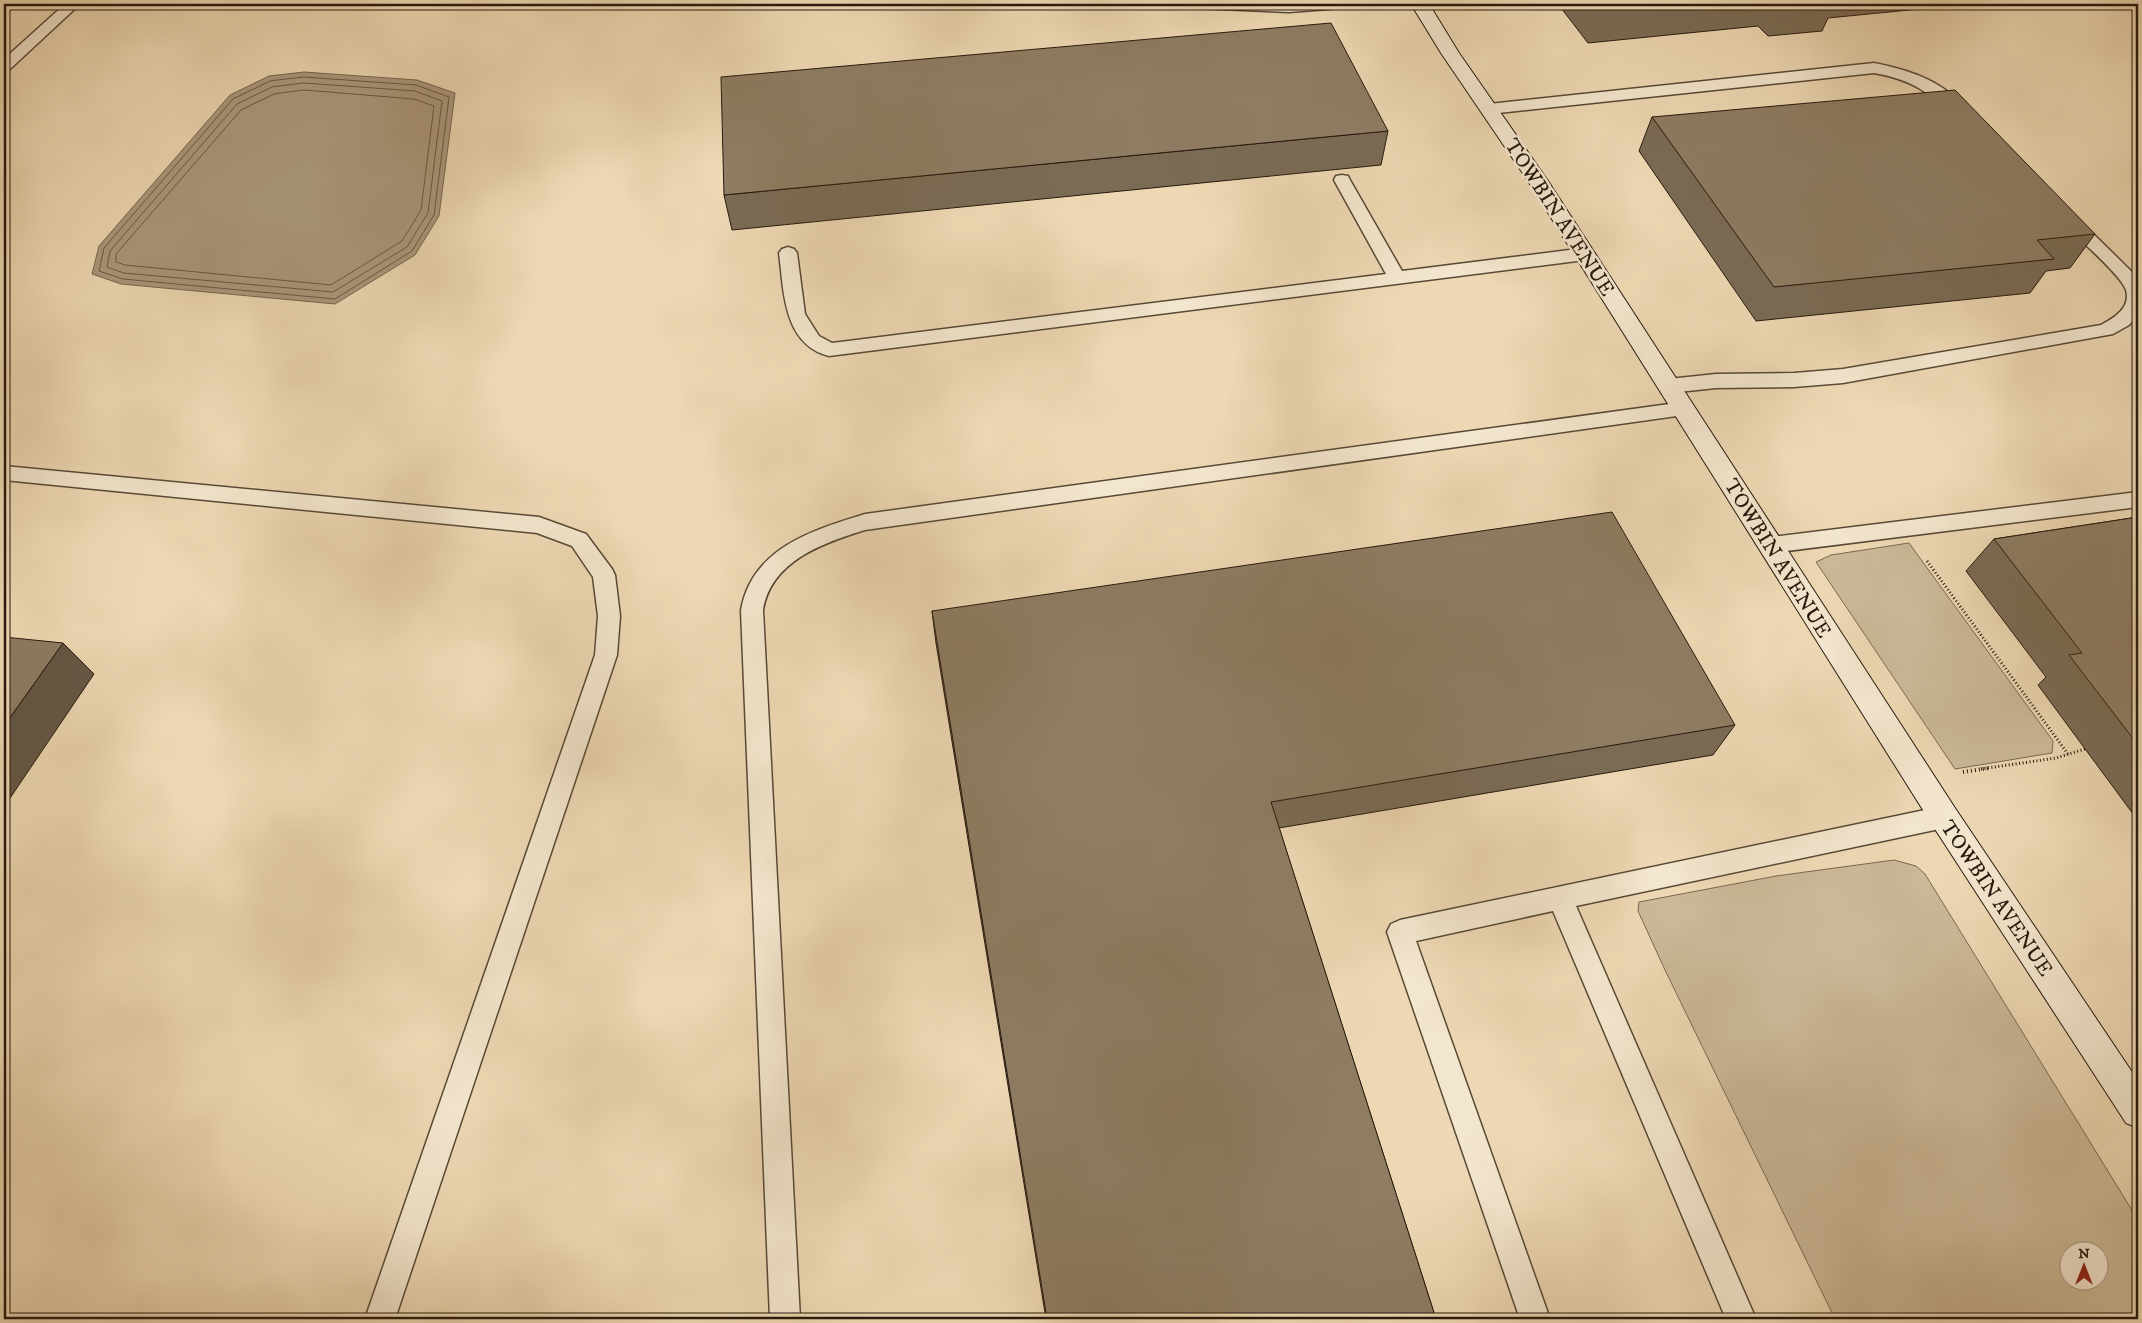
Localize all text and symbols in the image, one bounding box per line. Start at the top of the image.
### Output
street label: TOWBIN AVENUE [1498,134,1620,301]
street label: TOWBIN AVENUE [1718,474,1837,643]
street label: TOWBIN AVENUE [1934,816,2058,982]
north arrow [2060,1240,2110,1290]
text: N [2078,1245,2090,1263]

